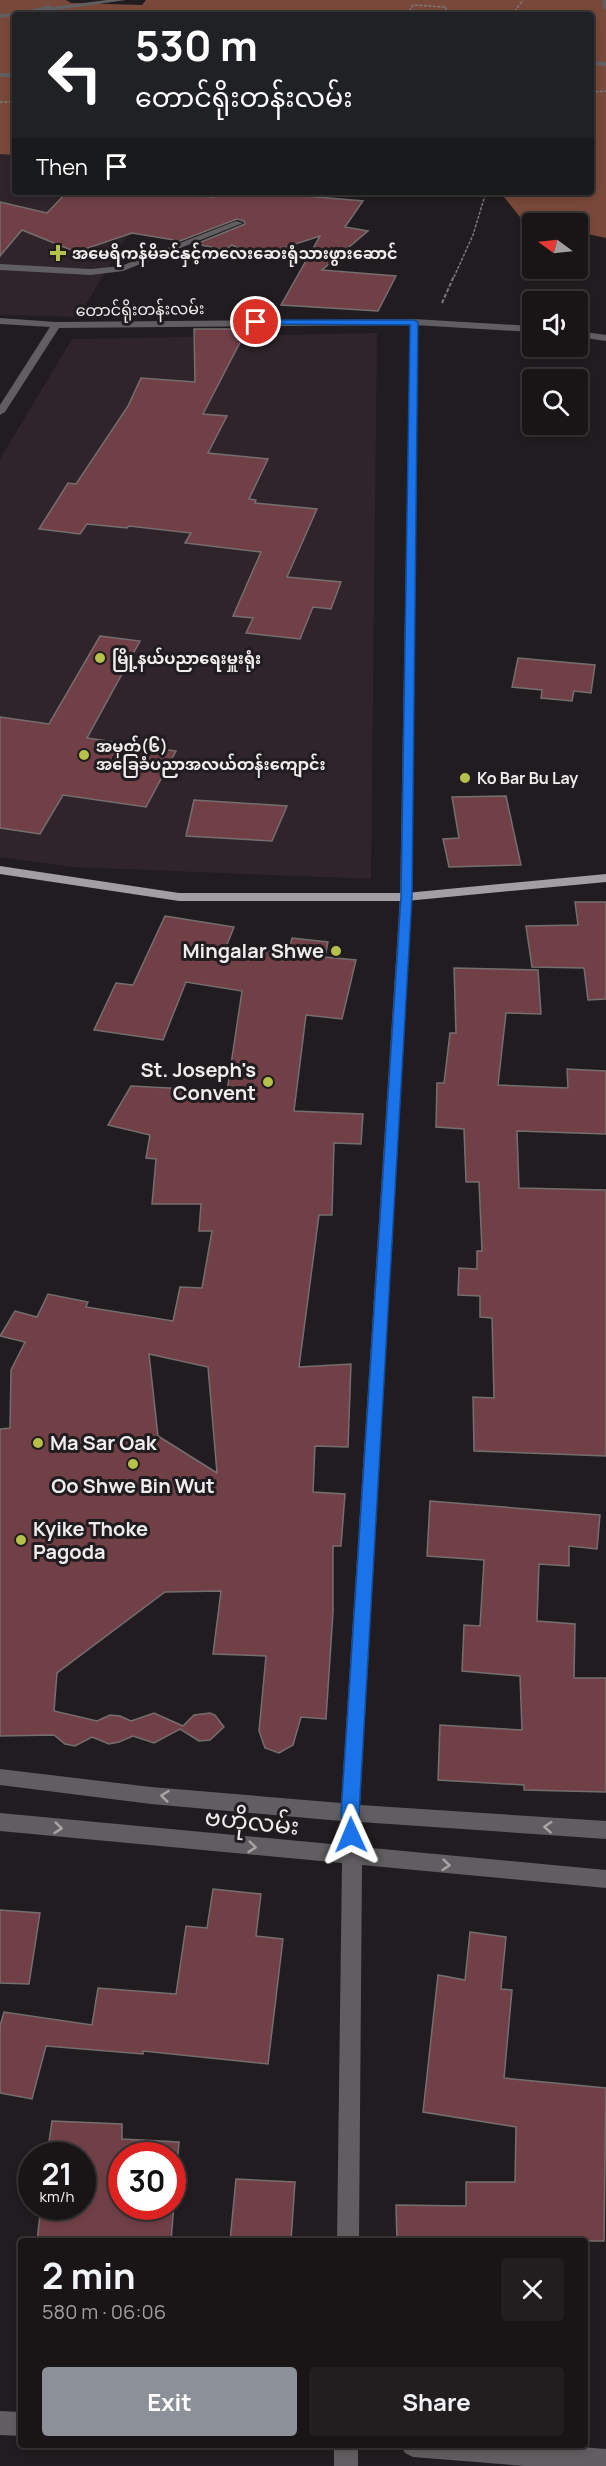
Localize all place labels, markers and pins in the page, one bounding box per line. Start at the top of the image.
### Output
place label: အမေရိကန်မိခင်နှင့်ကလေးဆေးရုံသားဖွားဆောင် [72,242,398,267]
marker: အမေရိကန်မိခင်နှင့်ကလေးဆေးရုံသားဖွားဆောင် [49,244,67,262]
pin [230,296,281,347]
place label: မြို့နယ်ပညာရေးမှူးရုံး [112,647,261,672]
marker: မြို့နယ်ပညာရေးမှူးရုံး [93,651,107,665]
place label: အမှတ်(၆) အခြေခံပညာအလယ်တန်းကျောင်း [96,735,326,778]
marker: အမှတ်(၆) အခြေခံပညာအလယ်တန်းကျောင်း [77,748,91,762]
place label: Ko Bar Bu Lay [477,767,578,789]
marker: Ko Bar Bu Lay [458,771,472,785]
place label: Mingalar Shwe [182,937,324,964]
marker: Mingalar Shwe [329,944,343,958]
place label: St. Joseph's Convent [141,1056,256,1106]
marker: St. Joseph's Convent [261,1075,275,1089]
place label: Ma Sar Oak [50,1429,158,1456]
marker: Ma Sar Oak [31,1436,45,1450]
marker: Oo Shwe Bin Wut [126,1457,140,1471]
place label: Oo Shwe Bin Wut [51,1472,215,1499]
place label: Kyike Thoke Pagoda [33,1515,148,1565]
marker: Kyike Thoke Pagoda [14,1533,28,1547]

